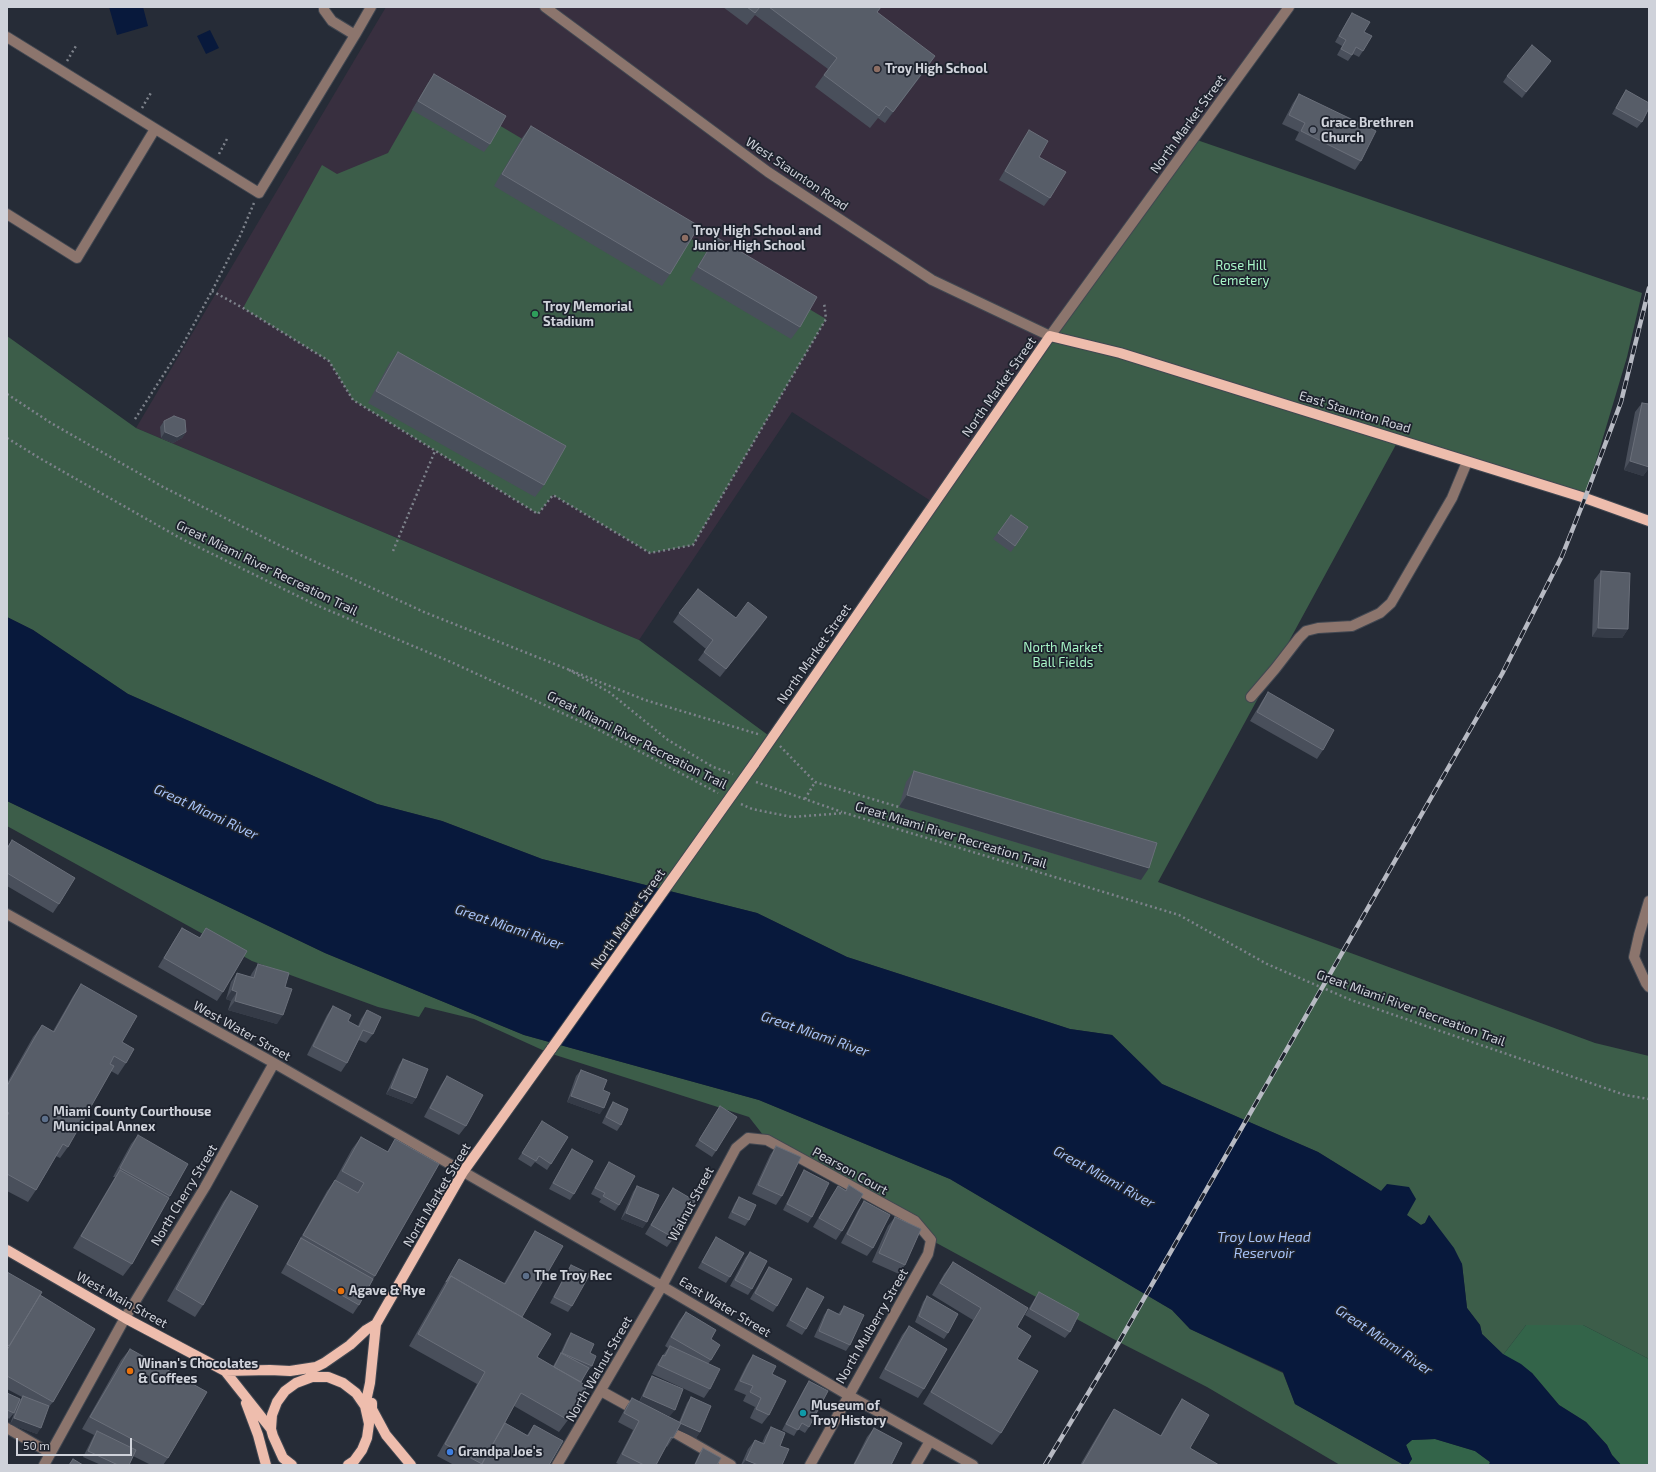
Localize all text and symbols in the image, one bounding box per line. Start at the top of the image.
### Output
place label: Troy High School [885,61,987,77]
marker: Troy High School [872,64,882,74]
street label: North Market Street [1147,72,1229,176]
place label: Grace Brethren Church [1321,115,1414,146]
marker: Grace Brethren Church [1308,125,1318,135]
street label: West Staunton Road [743,134,851,214]
place label: Troy High School and Junior High School [693,223,821,254]
marker: Troy High School and Junior High School [680,233,690,243]
park label: Rose Hill Cemetery [1213,258,1269,289]
place label: Troy Memorial Stadium [543,299,632,330]
marker: Troy Memorial Stadium [530,309,540,319]
street label: North Market Street [959,334,1039,440]
street label: East Staunton Road [1297,388,1413,436]
street label: Great Miami River Recreation Trail [174,517,360,619]
street label: North Market Street [774,601,854,707]
park label: North Market Ball Fields [1023,640,1103,671]
street label: Great Miami River Recreation Trail [544,688,730,792]
water label: Great Miami River [151,780,261,844]
street label: Great Miami River Recreation Trail [853,798,1049,872]
street label: North Market Street [588,866,668,972]
water label: Great Miami River [453,901,565,953]
street label: Great Miami River Recreation Trail [1314,966,1508,1050]
street label: West Water Street [191,998,293,1064]
water label: Great Miami River [759,1008,871,1060]
place label: Miami County Courthouse Municipal Annex [53,1104,211,1135]
marker: Miami County Courthouse Municipal Annex [40,1114,50,1124]
street label: North Market Street [400,1140,474,1250]
street label: North Cherry Street [148,1142,220,1248]
water label: Great Miami River [1050,1142,1158,1212]
street label: Pearson Court [810,1144,890,1198]
street label: Walnut Street [665,1164,717,1244]
water label: Troy Low Head Reservoir [1217,1229,1311,1262]
street label: North Mulberry Street [833,1266,911,1386]
street label: West Main Street [74,1268,170,1332]
place label: The Troy Rec [534,1268,612,1284]
marker: The Troy Rec [521,1271,531,1281]
street label: East Water Street [676,1273,774,1341]
place label: Agave & Rye [349,1283,425,1299]
marker: Agave & Rye [336,1286,346,1296]
water label: Great Miami River [1332,1301,1436,1379]
street label: North Walnut Street [562,1313,636,1425]
place label: Winan's Chocolates & Coffees [138,1356,258,1387]
marker: Winan's Chocolates & Coffees [125,1366,135,1376]
place label: Museum of Troy History [811,1398,886,1429]
marker: Museum of Troy History [798,1408,808,1418]
scale bar [18,1430,134,1456]
text: 50 m [23,1438,50,1452]
place label: Grandpa Joe's [458,1444,542,1460]
marker: Grandpa Joe's [445,1447,455,1457]

